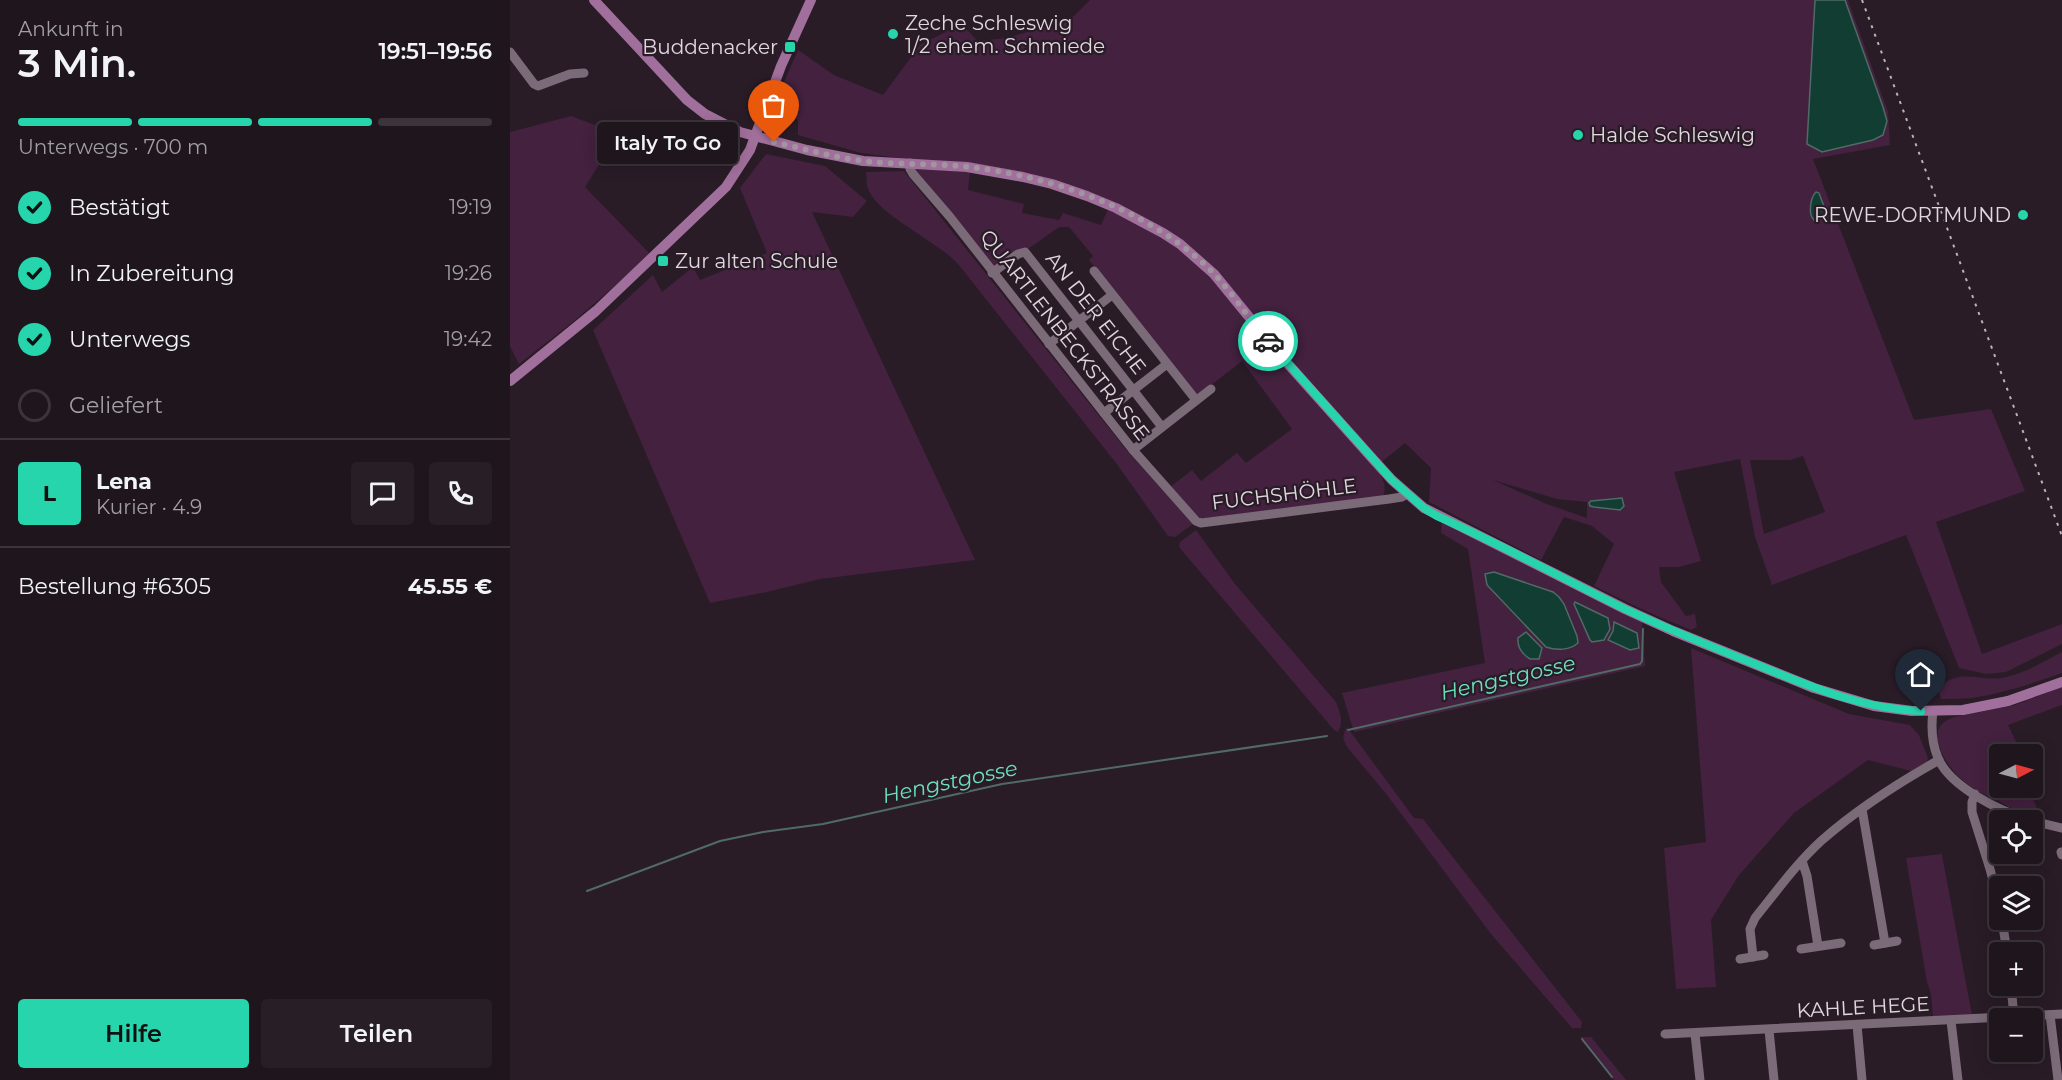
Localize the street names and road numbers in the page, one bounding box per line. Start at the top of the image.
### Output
street label: QUARTLENBECKSTRASSE [975,225,1155,445]
street label: AN DER EICHE [1041,247,1151,379]
street label: FUCHSHÖHLE [1210,473,1358,515]
street label: KAHLE HEGE [1796,992,1930,1022]

